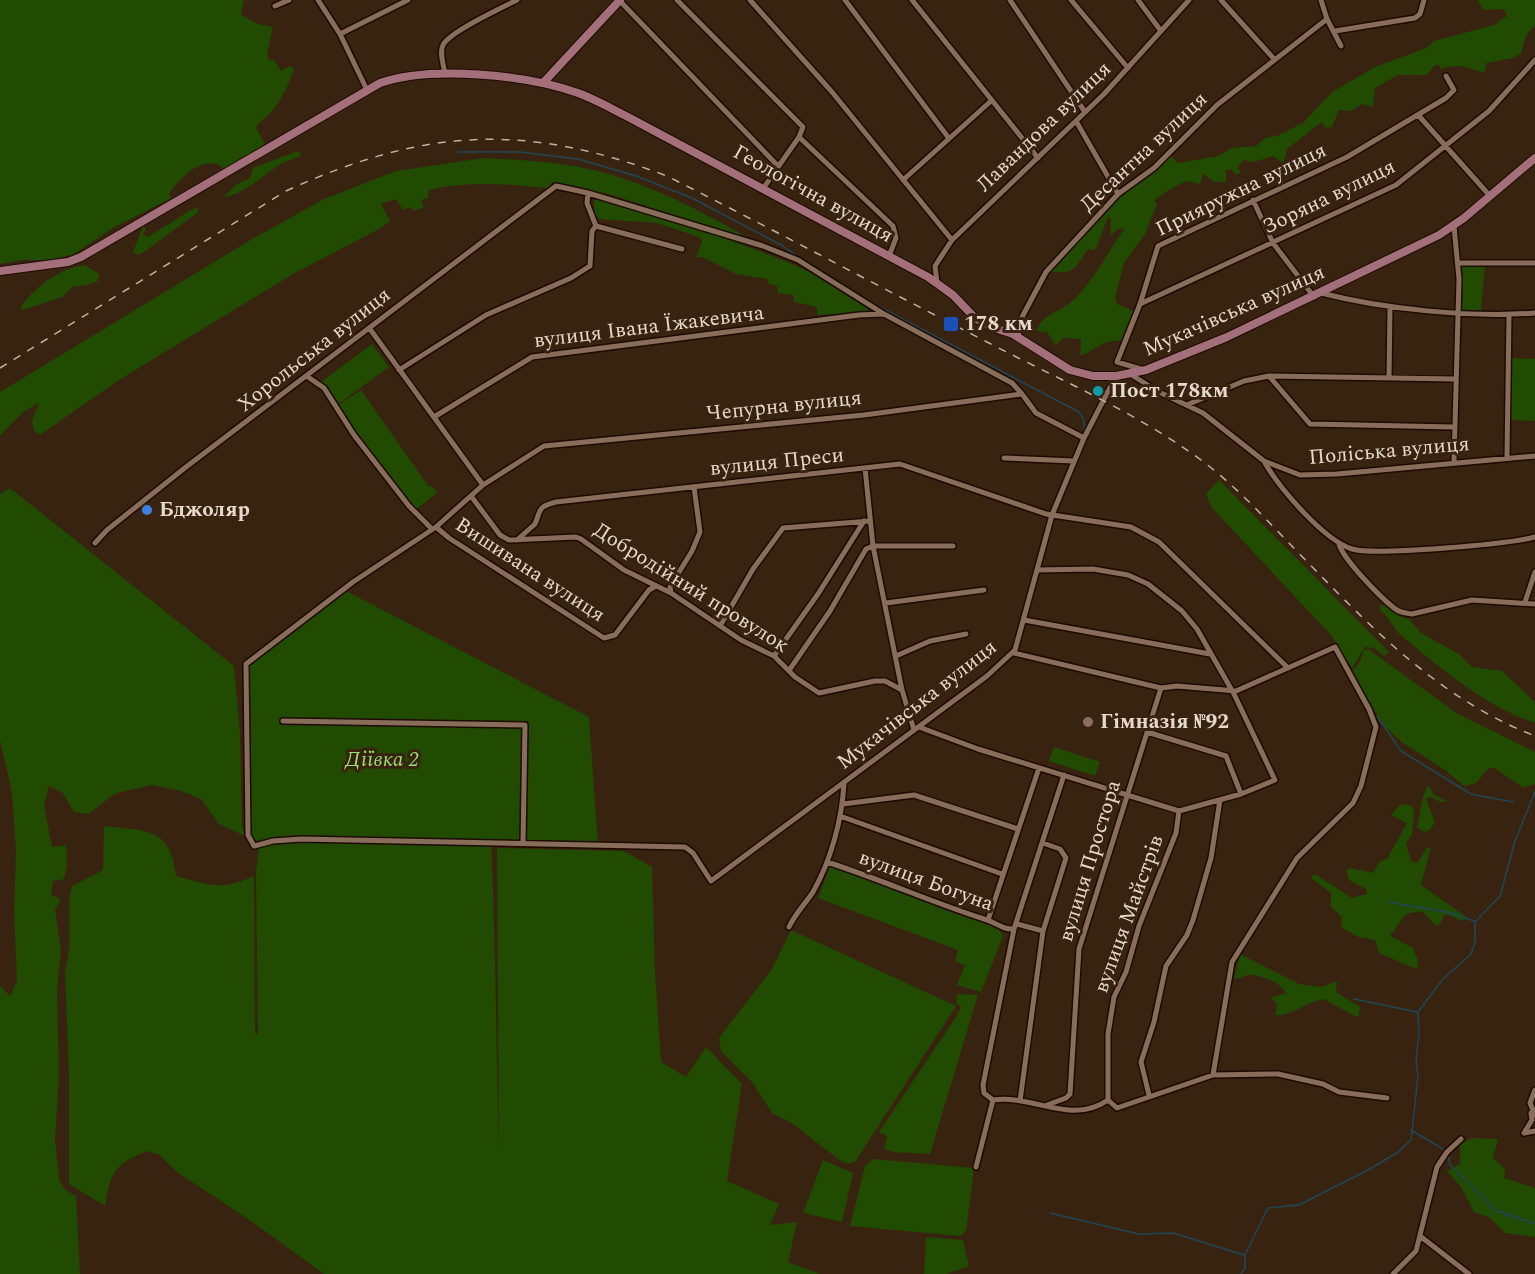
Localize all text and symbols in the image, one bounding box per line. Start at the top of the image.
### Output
street label: Лавандова вулиця [969,54,1119,200]
street label: Десантна вулиця [1073,84,1215,220]
street label: Прияружна вулиця [1150,135,1332,245]
street label: Геологічна вулиця [727,137,899,251]
street label: Зоряна вулиця [1257,151,1401,243]
street label: Мукачівська вулиця [1138,257,1330,365]
street label: Хорольська вулиця [230,280,398,420]
street label: вулиця Івана Їжакевича [532,297,767,357]
place label: 178 км [964,308,1033,340]
marker: 178 км [942,315,960,333]
place label: Пост 178км [1110,375,1229,407]
street label: Чепурна вулиця [705,382,863,430]
marker: Пост 178км [1091,384,1105,398]
street label: Поліська вулиця [1307,428,1471,474]
street label: вулиця Преси [708,439,846,485]
place label: Бджоляр [159,494,250,526]
marker: Бджоляр [140,503,154,517]
street label: Вишивана вулиця [448,509,612,631]
street label: Добродійний провулок [587,515,795,661]
street label: Мукачівська вулиця [830,632,1004,778]
place label: Гімназія №92 [1100,706,1229,738]
marker: Гімназія №92 [1081,715,1095,729]
park label: Діївка 2 [344,744,419,776]
street label: вулиця Простора [1050,776,1130,946]
street label: вулиця Майстрів [1086,831,1172,997]
street label: вулиця Богуна [854,842,999,920]

